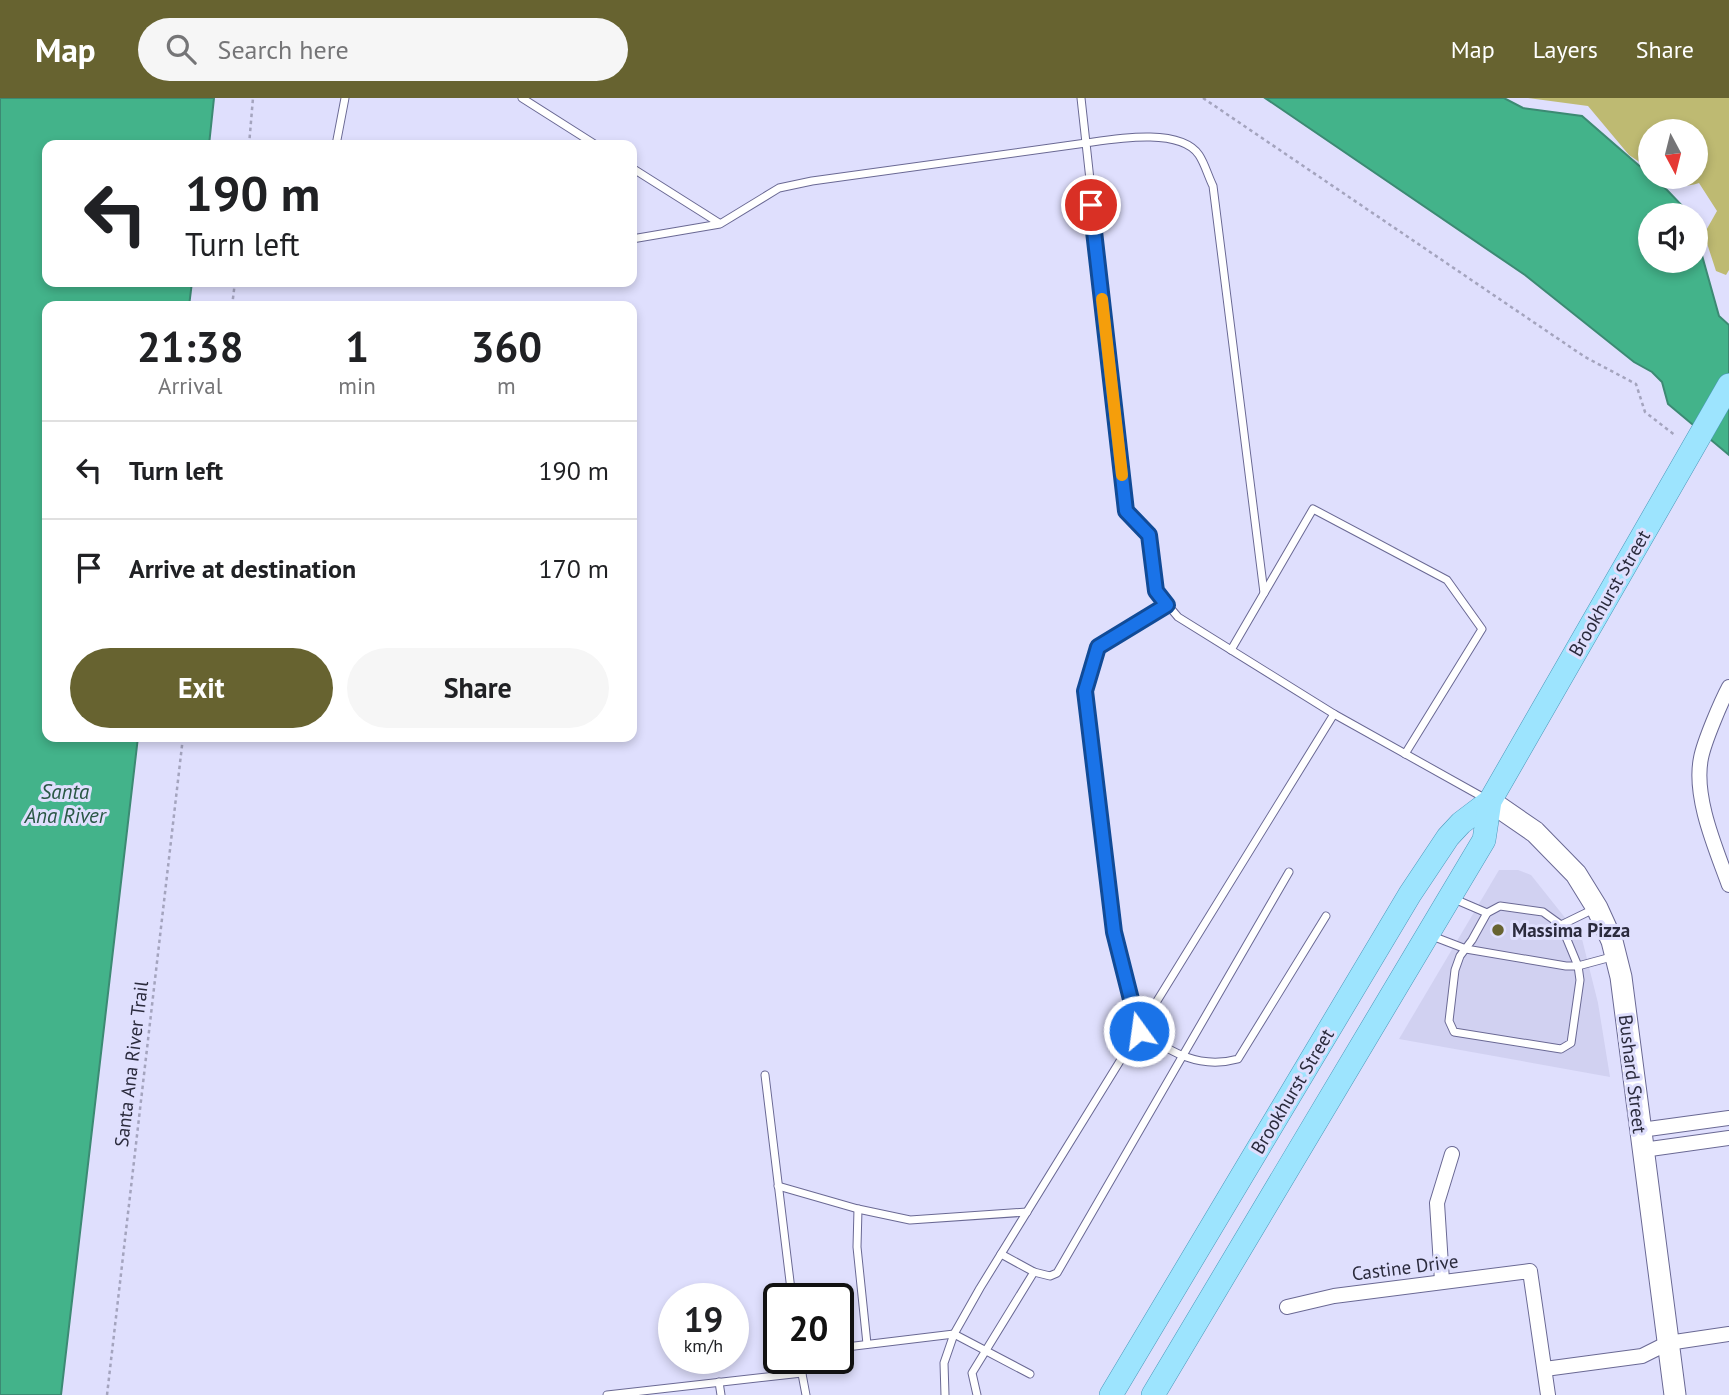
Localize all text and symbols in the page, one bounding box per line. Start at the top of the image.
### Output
search box [138,18,628,81]
text: Map [35,28,96,71]
icon: search [162,30,200,68]
text: Search here [218,33,349,66]
text: Map [1451,34,1495,65]
text: Layers [1533,34,1598,65]
text: Share [1636,34,1694,65]
north arrow [1638,119,1708,189]
map controls [1638,119,1708,273]
text: 190 m [185,161,320,225]
icon: left [70,168,161,259]
pin [1061,175,1121,235]
icon: arrive [1072,186,1110,224]
button: sound [1638,203,1708,273]
text: Turn left [185,223,300,265]
text: 21:38 [137,319,243,374]
text: 1 [345,319,369,374]
text: 360 [471,319,542,374]
text: Arrival [158,371,222,400]
text: min [338,371,376,400]
text: m [497,371,516,400]
icon: left [70,451,108,489]
text: Turn left [129,454,223,487]
text: 190 m [538,454,609,487]
street label: Brookhurst Street [1563,525,1655,661]
icon: arrive [70,549,108,587]
text: Arrive at destination [129,552,356,585]
text: 170 m [538,552,609,585]
button: Exit [70,648,333,728]
button: Share [347,648,609,728]
water label: Santa Ana River [23,778,108,829]
place label: Massima Pizza [1512,918,1630,942]
marker: Massima Pizza [1490,922,1506,938]
street label: Santa Ana River Trail [109,979,153,1148]
position arrow [1102,994,1176,1068]
street label: Bushard Street [1614,1013,1652,1135]
street label: Brookhurst Street [1245,1023,1339,1158]
street label: Castine Drive [1350,1249,1460,1285]
speed limit sign: 20 [763,1283,854,1374]
text: 19 [684,1296,723,1342]
text: km/h [684,1334,723,1357]

